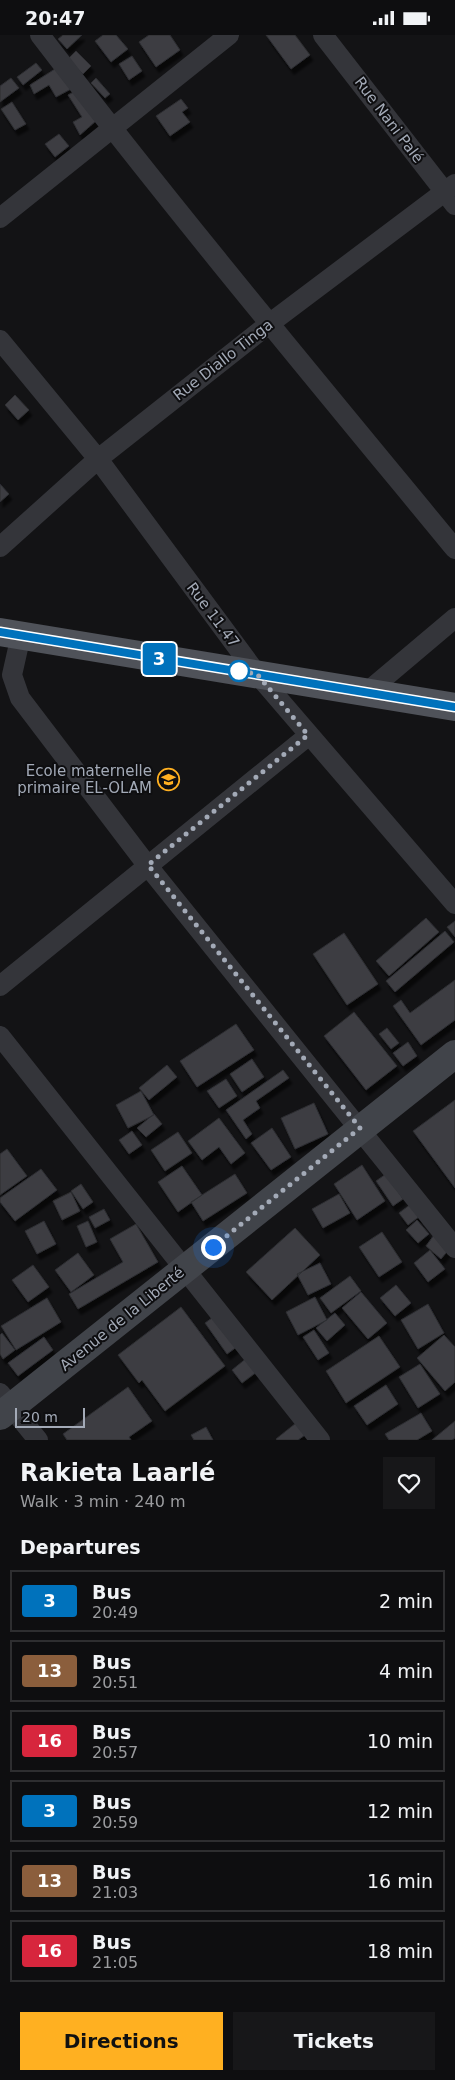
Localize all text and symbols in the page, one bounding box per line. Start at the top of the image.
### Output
text: 20:47 [25,7,85,29]
street label: Rue Nani Palé [351,73,427,167]
street label: Rue Diallo Tinga [170,315,276,405]
street label: Rue 11.47 [183,579,243,651]
line badge: 3 [143,643,175,675]
text: 3 [153,648,165,669]
unlabelled marker [228,660,250,682]
place label: Ecole maternelle primaire EL-OLAM [17,762,152,797]
school or university icon: Ecole maternelle primaire EL-OLAM [156,768,180,792]
your location [201,1235,226,1260]
street label: Avenue de la Liberté [56,1263,188,1375]
scale bar [15,1405,85,1428]
text: 20 m [22,1409,58,1425]
button: heart [383,1457,435,1509]
text: Rakieta Laarlé [20,1459,215,1487]
text: Walk · 3 min · 240 m [20,1492,185,1511]
text: Departures [20,1536,141,1558]
text: Bus [92,1581,131,1603]
text: 3 [43,1590,56,1611]
text: 2 min [379,1590,433,1612]
text: 20:49 [92,1603,138,1622]
text: Bus [92,1651,131,1673]
text: 13 [37,1660,62,1681]
text: 4 min [379,1660,433,1682]
text: 20:51 [92,1673,138,1692]
text: Bus [92,1721,131,1743]
text: 16 [37,1730,62,1751]
text: 10 min [367,1730,433,1752]
text: 20:57 [92,1743,138,1762]
text: Bus [92,1791,131,1813]
text: 3 [43,1800,56,1821]
text: 12 min [367,1800,433,1822]
text: 20:59 [92,1813,138,1832]
text: Bus [92,1861,131,1883]
text: 13 [37,1870,62,1891]
text: 16 min [367,1870,433,1892]
text: 21:03 [92,1883,138,1902]
text: Bus [92,1931,131,1953]
text: 16 [37,1940,62,1961]
text: 18 min [367,1940,433,1962]
text: 21:05 [92,1953,138,1972]
button: Directions [20,2012,223,2070]
button: Tickets [233,2012,435,2070]

